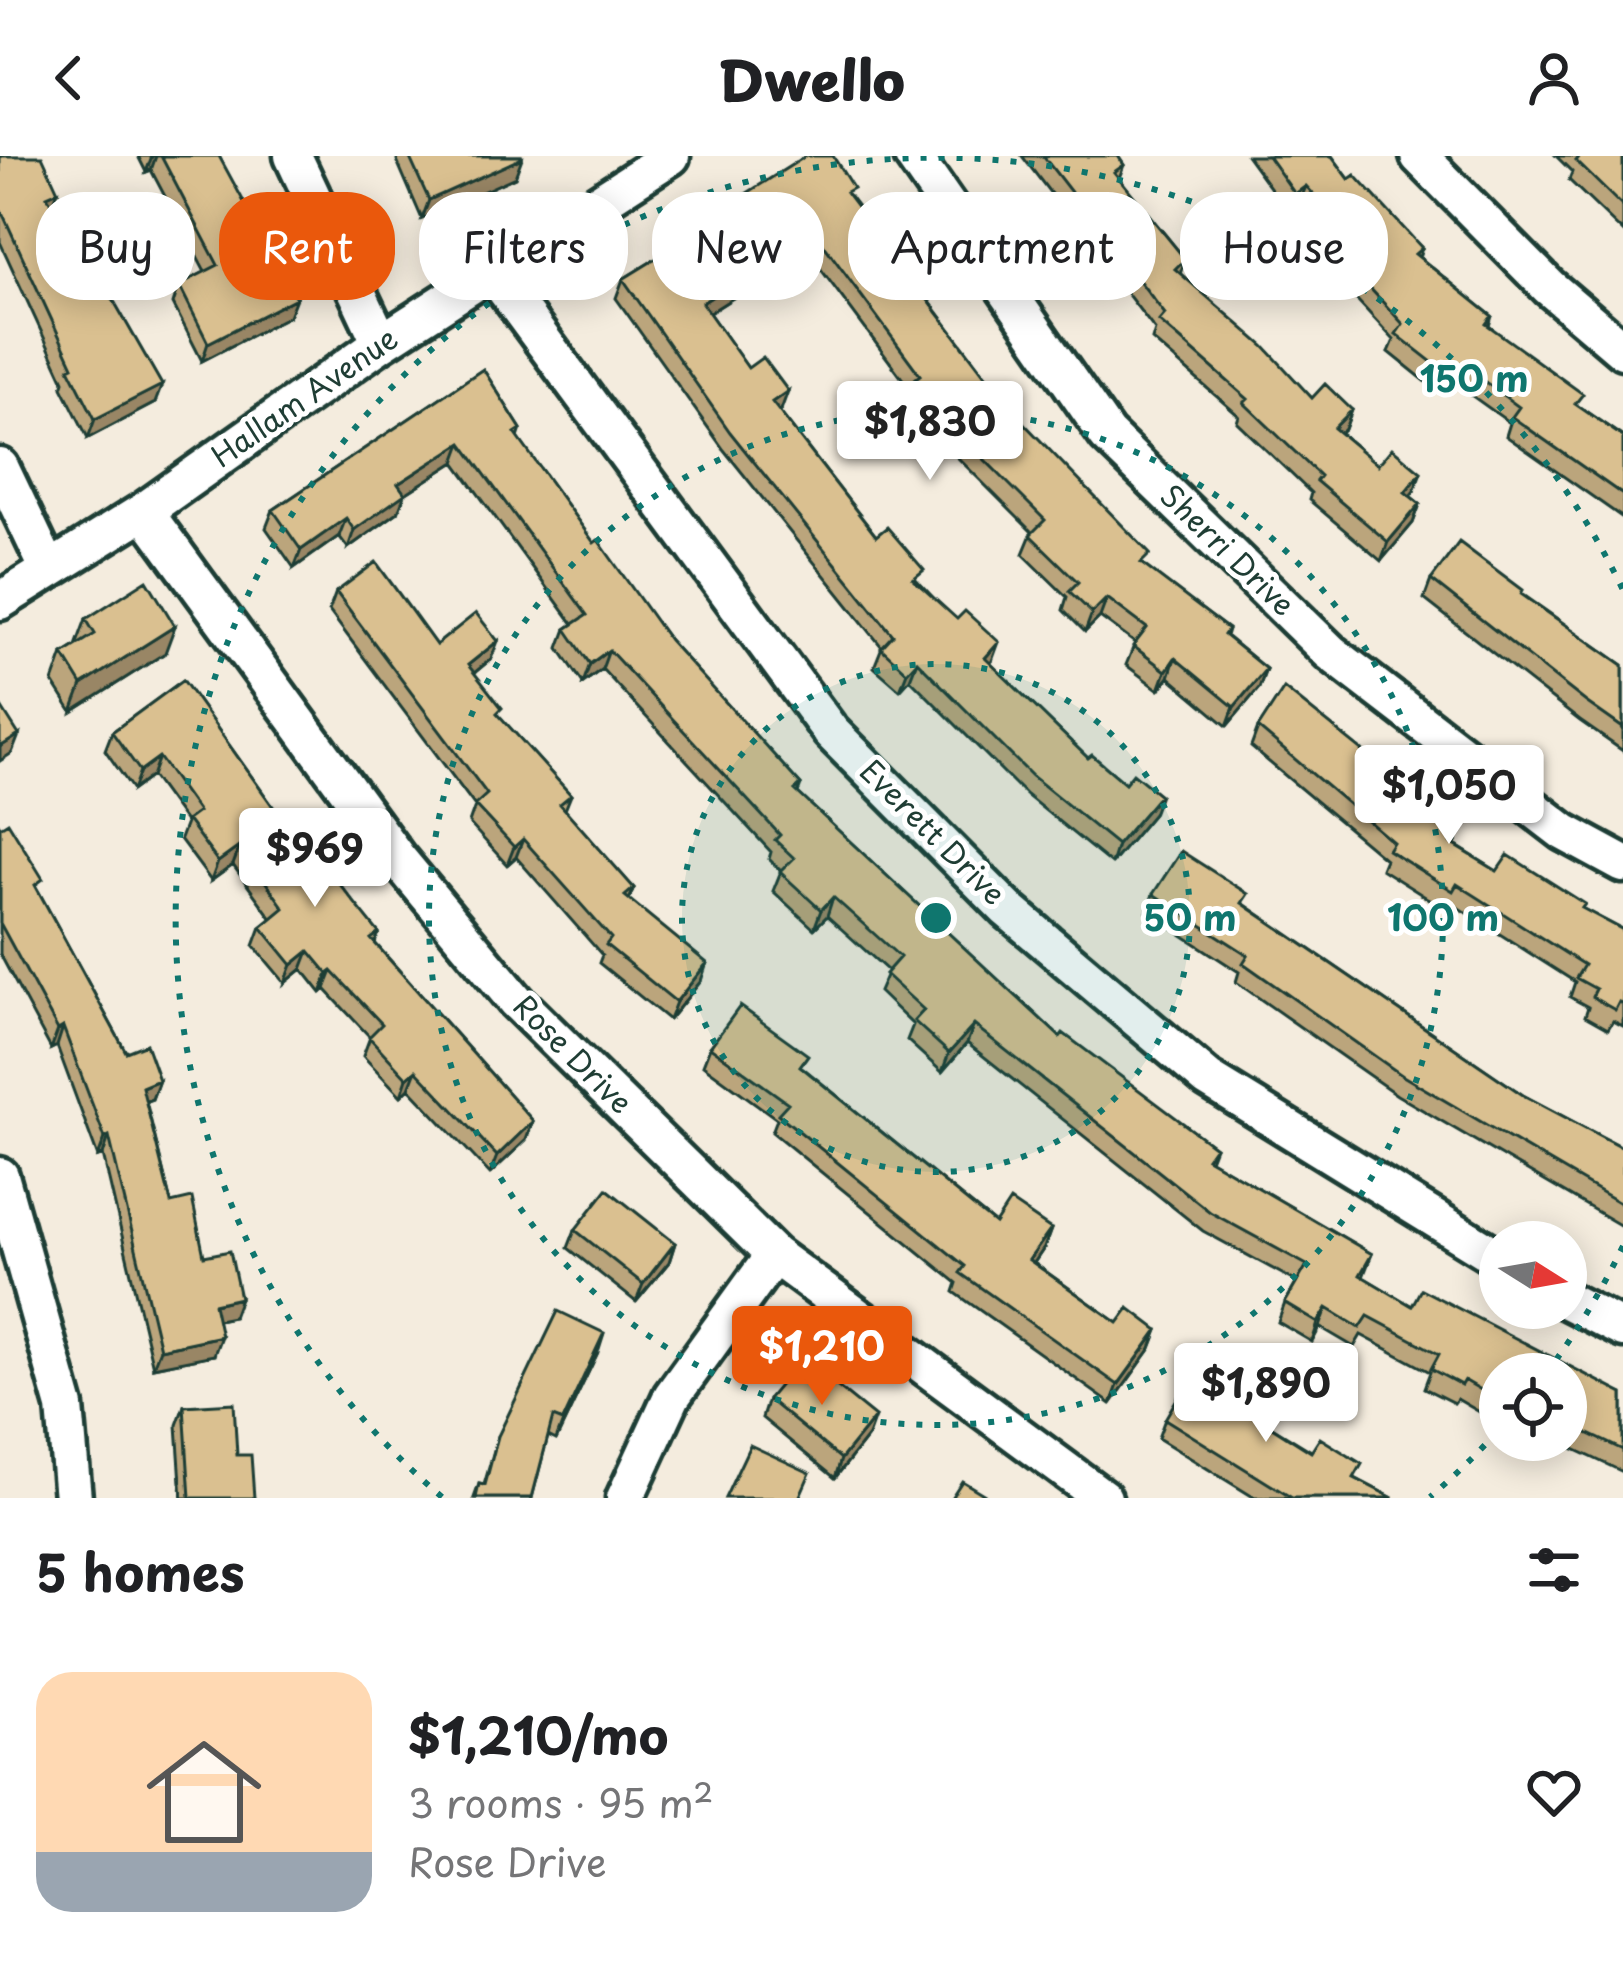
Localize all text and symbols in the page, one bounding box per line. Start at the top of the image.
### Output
text: Dwello [718,38,905,119]
icon: back [36,45,102,111]
icon: person [1521,45,1587,111]
chip: Buy [36,192,195,300]
chip: Rent [219,192,395,300]
chip: Filters [419,192,628,300]
chip: New [652,192,824,300]
chip: Apartment [848,192,1156,300]
chip: House [1180,192,1388,300]
street label: Hallam Avenue [201,315,406,477]
text: 150 m [1419,350,1529,404]
pin: $1,830 [832,381,1028,483]
text: $1,830 [864,390,996,449]
street label: Sherri Drive [1151,473,1306,625]
pin: $1,050 [1351,745,1547,847]
street label: Everett Drive [851,748,1017,914]
text: $1,050 [1382,754,1516,813]
pin: $969 [244,808,386,910]
text: $969 [266,817,364,876]
text: 50 m [1143,889,1237,943]
text: 100 m [1387,889,1499,943]
centre of rings [915,897,957,939]
street label: Rose Drive [504,983,644,1123]
north arrow [1479,1221,1587,1329]
map controls [1479,1221,1587,1461]
pin: $1,210 [724,1306,920,1408]
text: $1,210 [759,1315,885,1374]
pin: $1,890 [1168,1343,1364,1445]
text: $1,890 [1201,1352,1331,1411]
button: locate [1479,1353,1587,1461]
text: 5 homes [36,1532,245,1609]
icon: filters [1521,1537,1587,1603]
text: $1,210/mo [408,1695,669,1772]
icon: home [132,1720,276,1864]
icon: heart [1521,1759,1587,1825]
text: 3 rooms · 95 m² [408,1772,714,1831]
text: Rose Drive [408,1831,607,1890]

